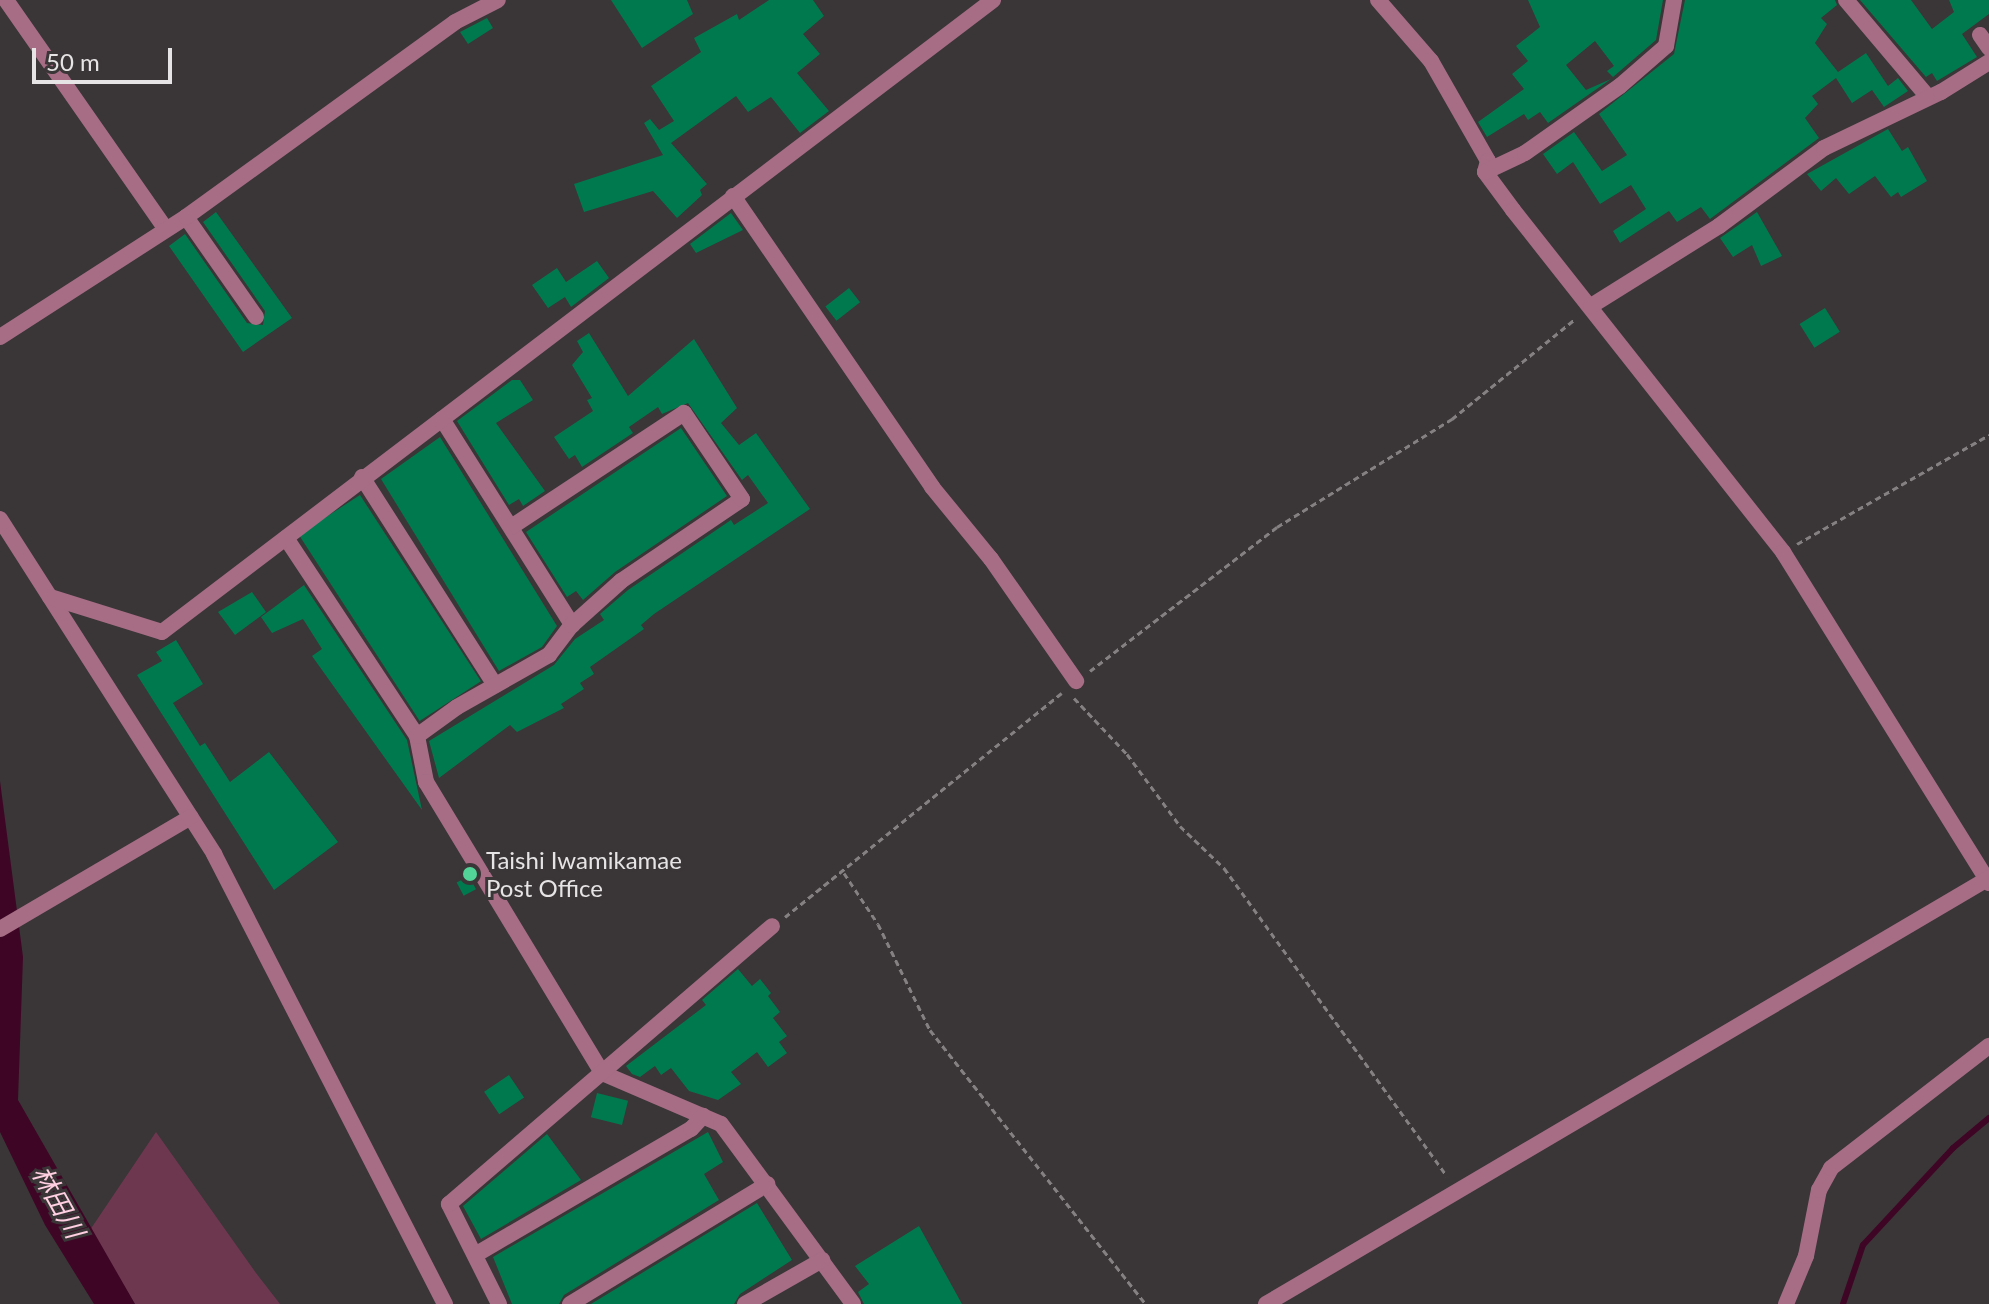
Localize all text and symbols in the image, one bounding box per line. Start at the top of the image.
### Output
scale bar [36,32,176,82]
text: 50 m [46,47,100,76]
place label: Taishi Iwamikamae Post Office [486,846,682,902]
marker: Taishi Iwamikamae Post Office [461,865,479,883]
water label: 林田川 [25,1160,91,1244]

